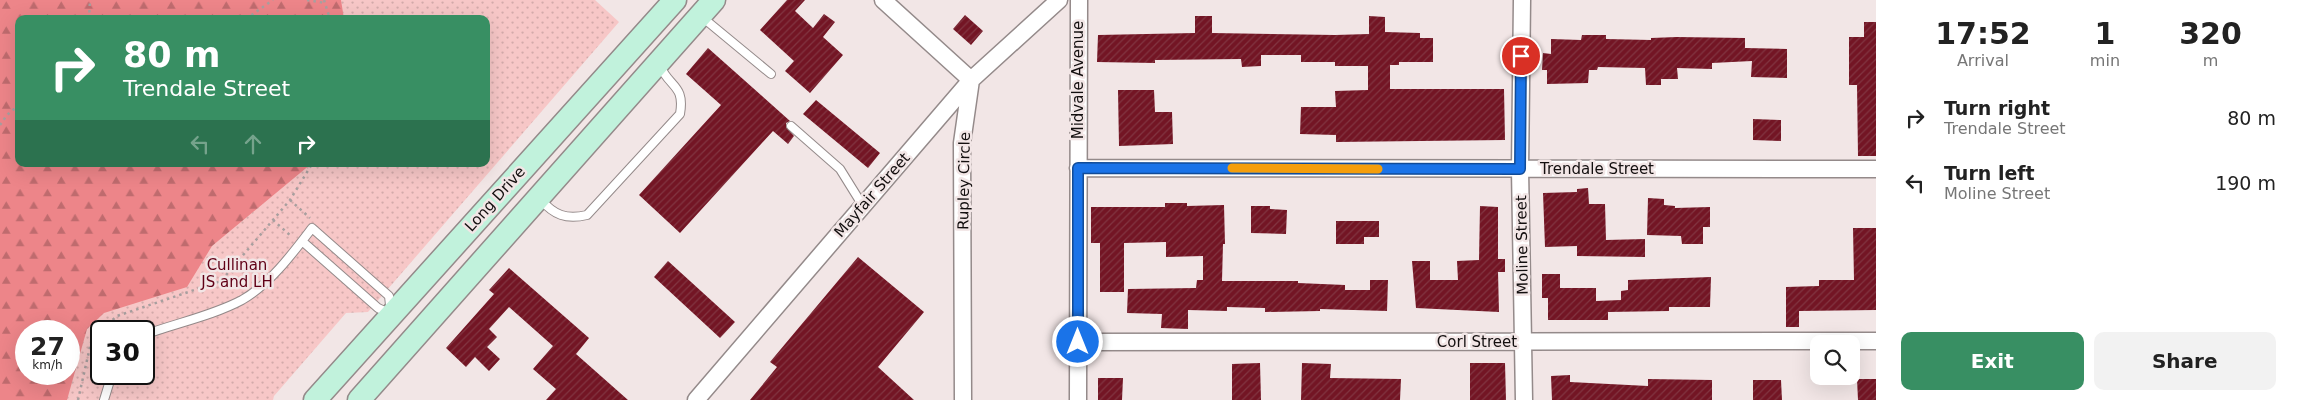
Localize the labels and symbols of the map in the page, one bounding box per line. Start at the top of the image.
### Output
street label: Midvale Avenue [1069,21,1087,139]
pin [1500,35,1542,77]
street label: Rupley Circle [954,132,974,230]
street label: Mayfair Street [830,149,914,241]
street label: Trendale Street [1539,160,1654,178]
street label: Long Drive [461,163,529,235]
street label: Moline Street [1512,195,1532,295]
park label: Cullinan JS and LH [200,256,273,291]
position arrow [1051,315,1103,367]
speed limit sign: 30 [90,320,155,385]
street label: Corl Street [1437,333,1517,351]

